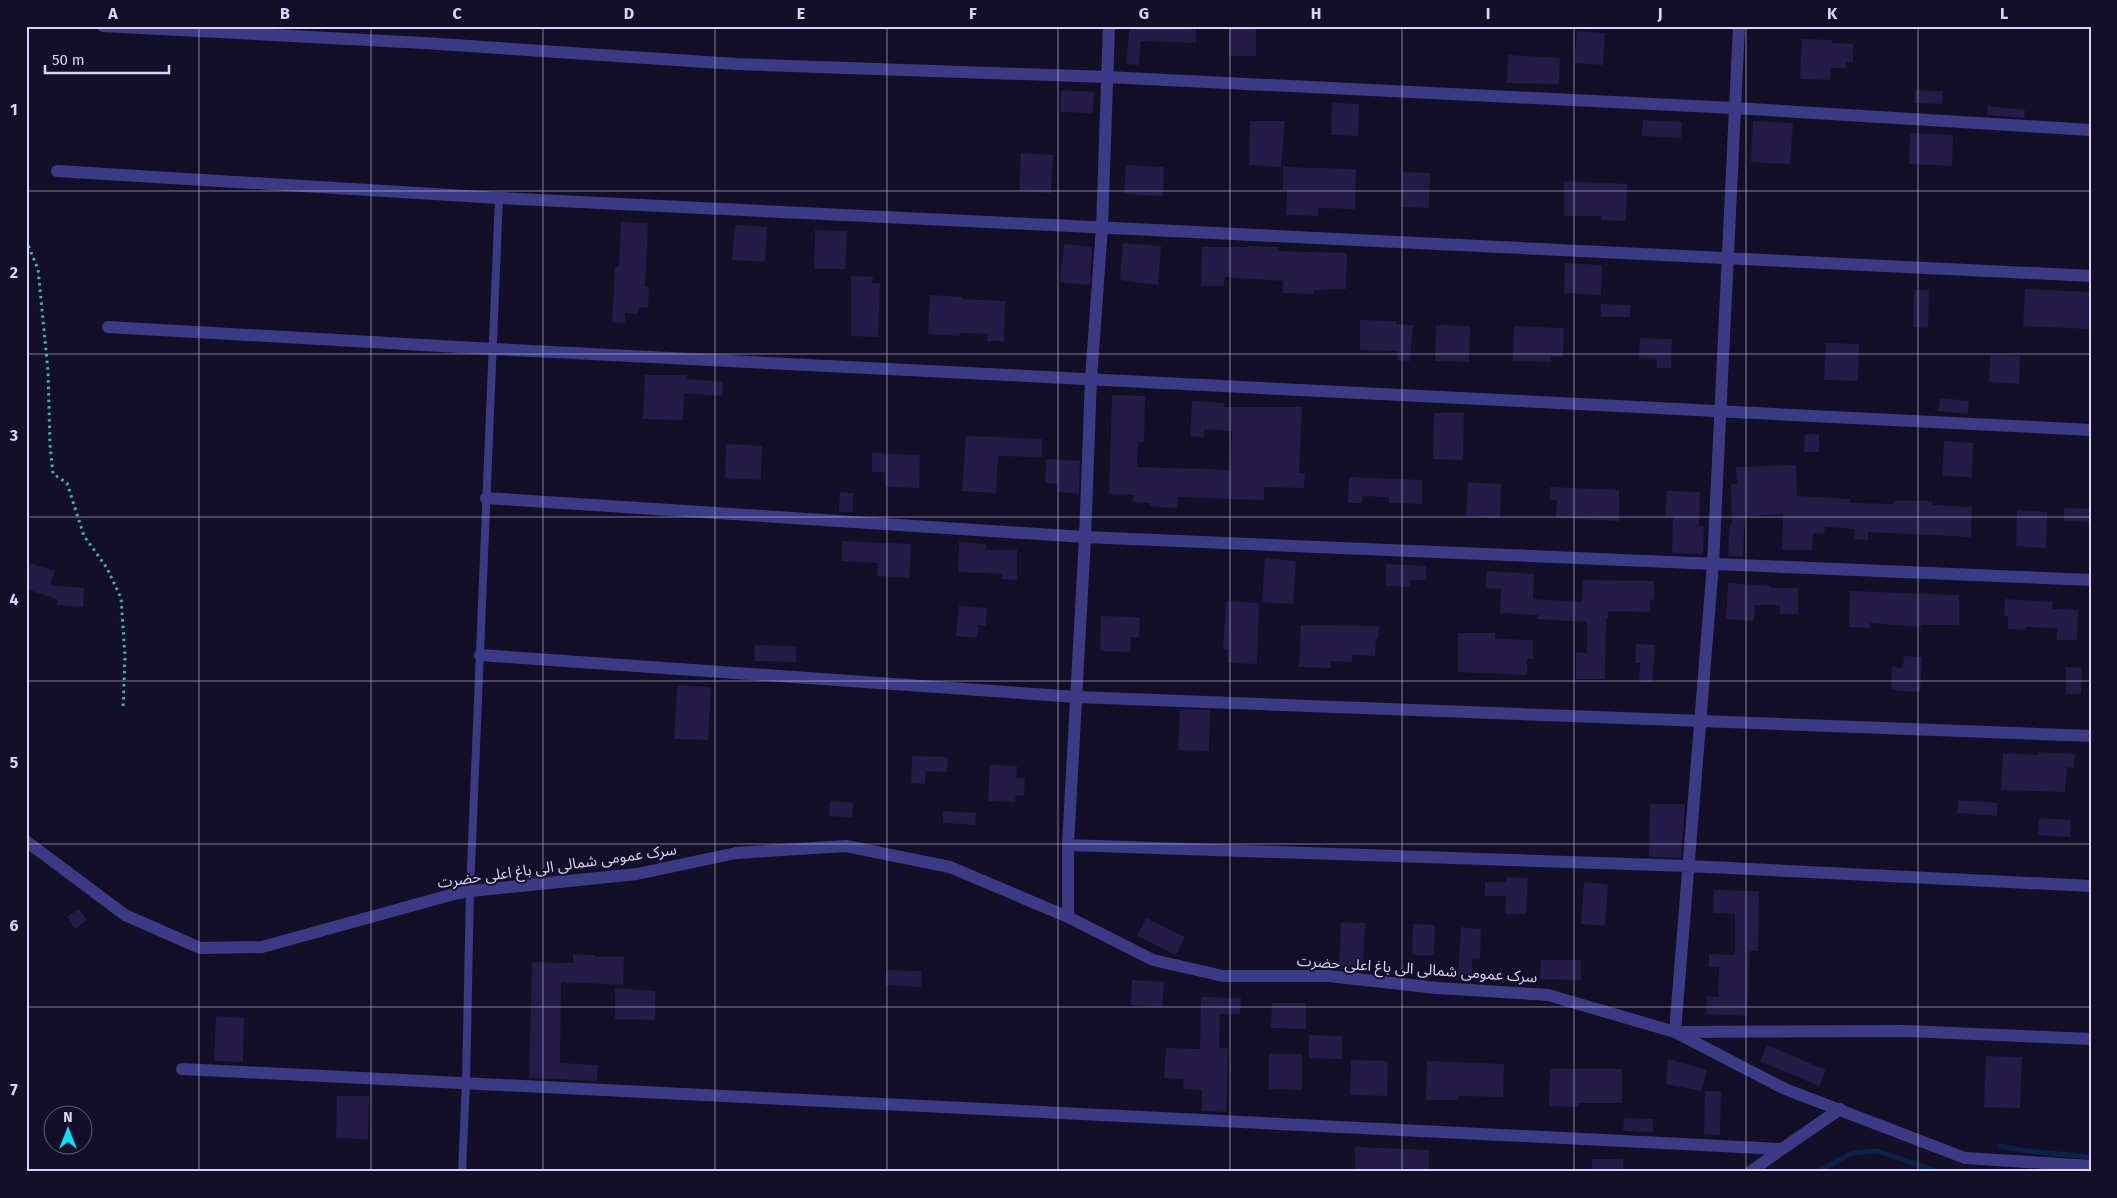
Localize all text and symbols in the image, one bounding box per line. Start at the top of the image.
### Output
text: A [107,4,118,23]
text: B [280,4,290,23]
text: C [452,4,462,23]
text: D [624,4,634,23]
text: E [797,4,805,23]
text: F [969,4,977,23]
text: G [1139,4,1149,23]
text: H [1311,4,1321,23]
text: I [1486,4,1490,23]
text: J [1656,4,1663,23]
text: K [1827,4,1838,23]
text: L [2000,4,2008,23]
scale bar [45,42,169,74]
text: 50 m [52,51,85,69]
text: 1 [10,100,18,119]
text: 2 [10,263,18,282]
text: 3 [9,426,18,445]
text: 4 [9,590,19,609]
text: 5 [10,753,19,772]
street label: سرک عمومی شمالی الی باغ اعلی حضرت [436,840,678,895]
text: 6 [9,916,19,935]
street label: سرک عمومی شمالی الی باغ اعلی حضرت [1296,952,1538,989]
text: 7 [10,1080,18,1099]
north arrow [42,1106,92,1156]
text: N [63,1109,73,1126]

